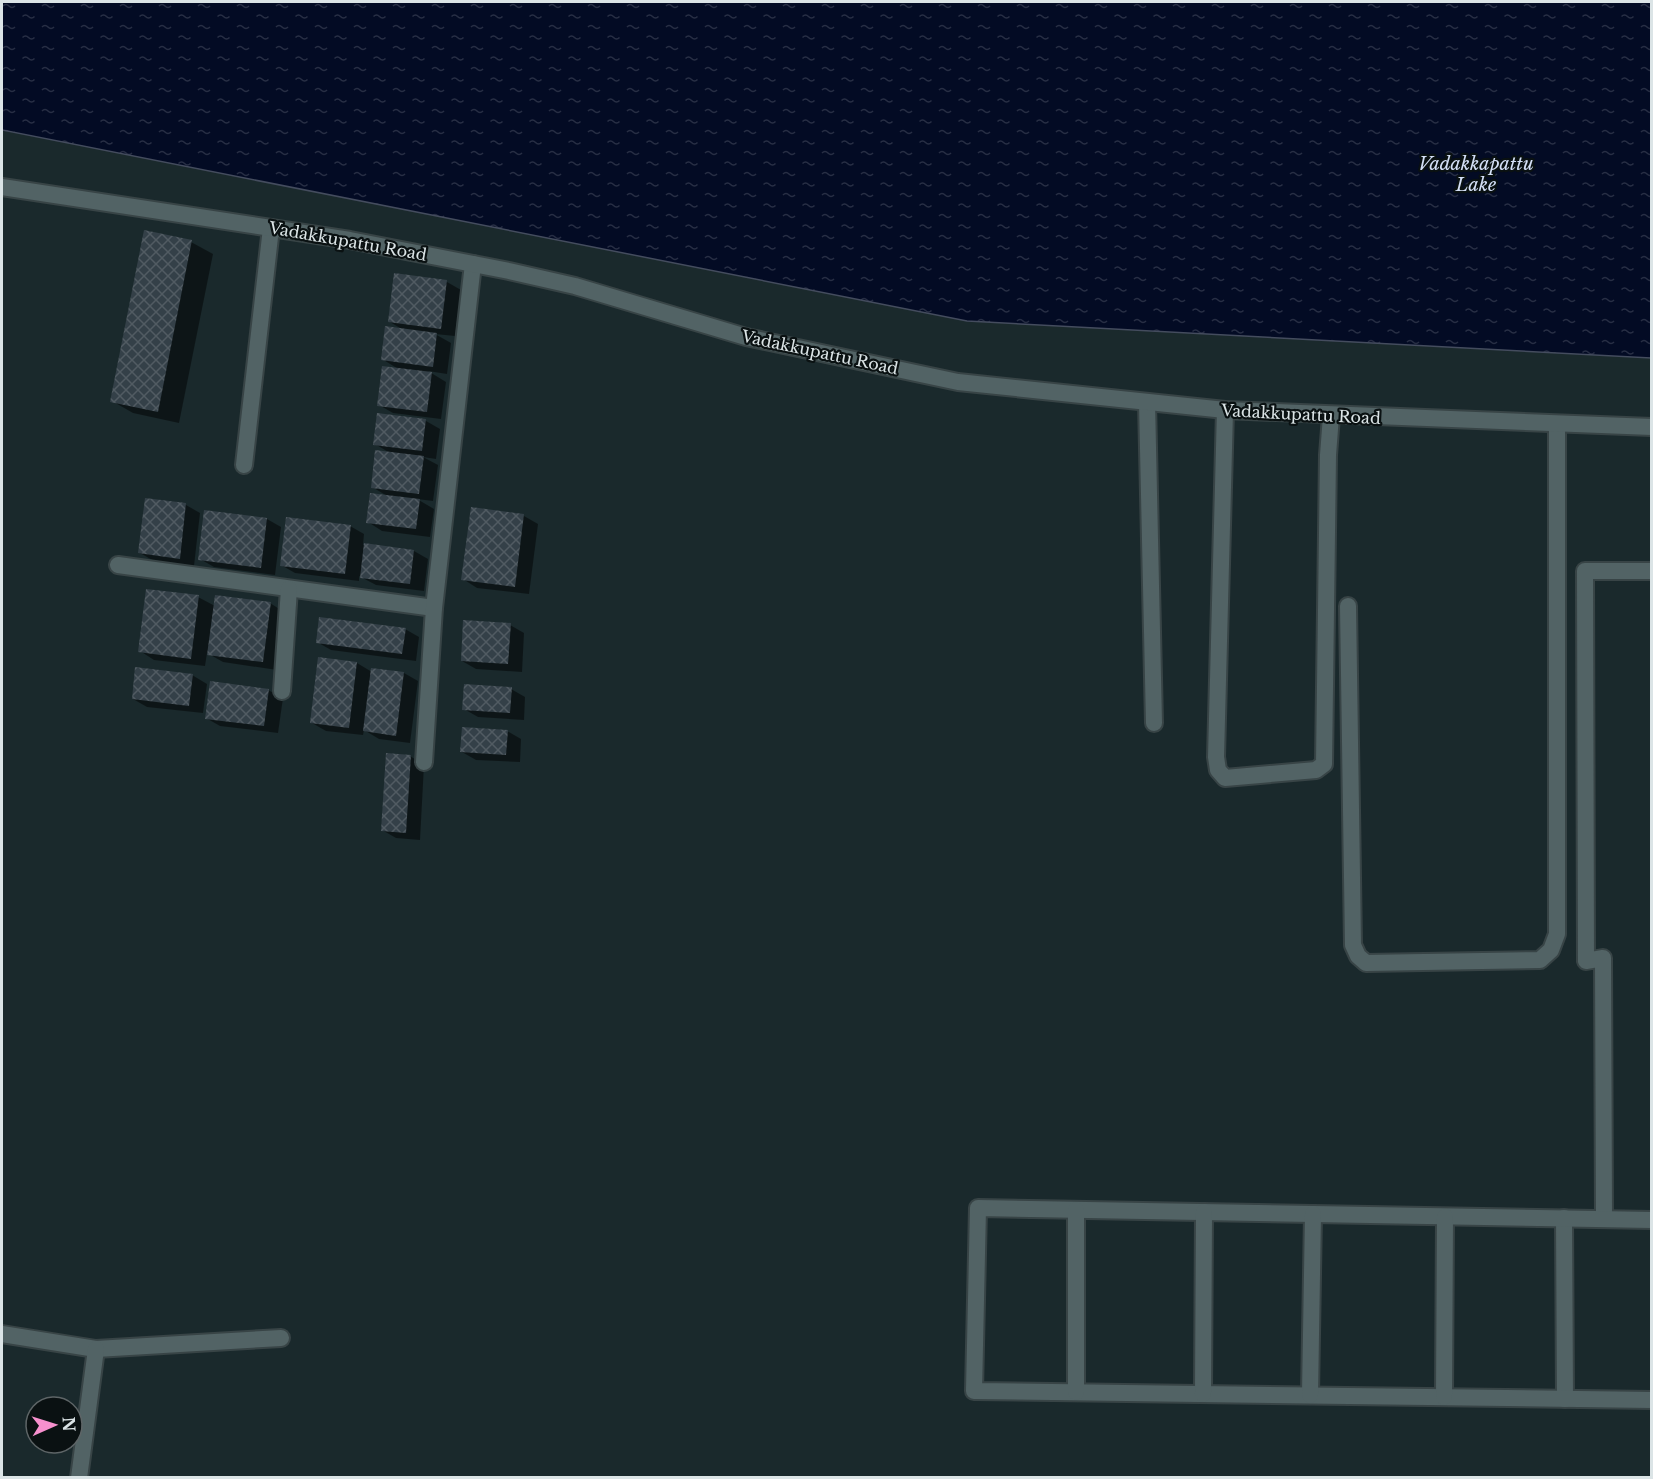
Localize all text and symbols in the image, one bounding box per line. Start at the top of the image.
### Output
water label: Vadakkapattu Lake [1418,153,1534,196]
street label: Vadakkupattu Road [267,217,429,265]
street label: Vadakkupattu Road [739,325,900,378]
street label: Vadakkupattu Road [1220,400,1381,428]
north arrow [24,1395,84,1455]
text: N [59,1416,79,1432]

